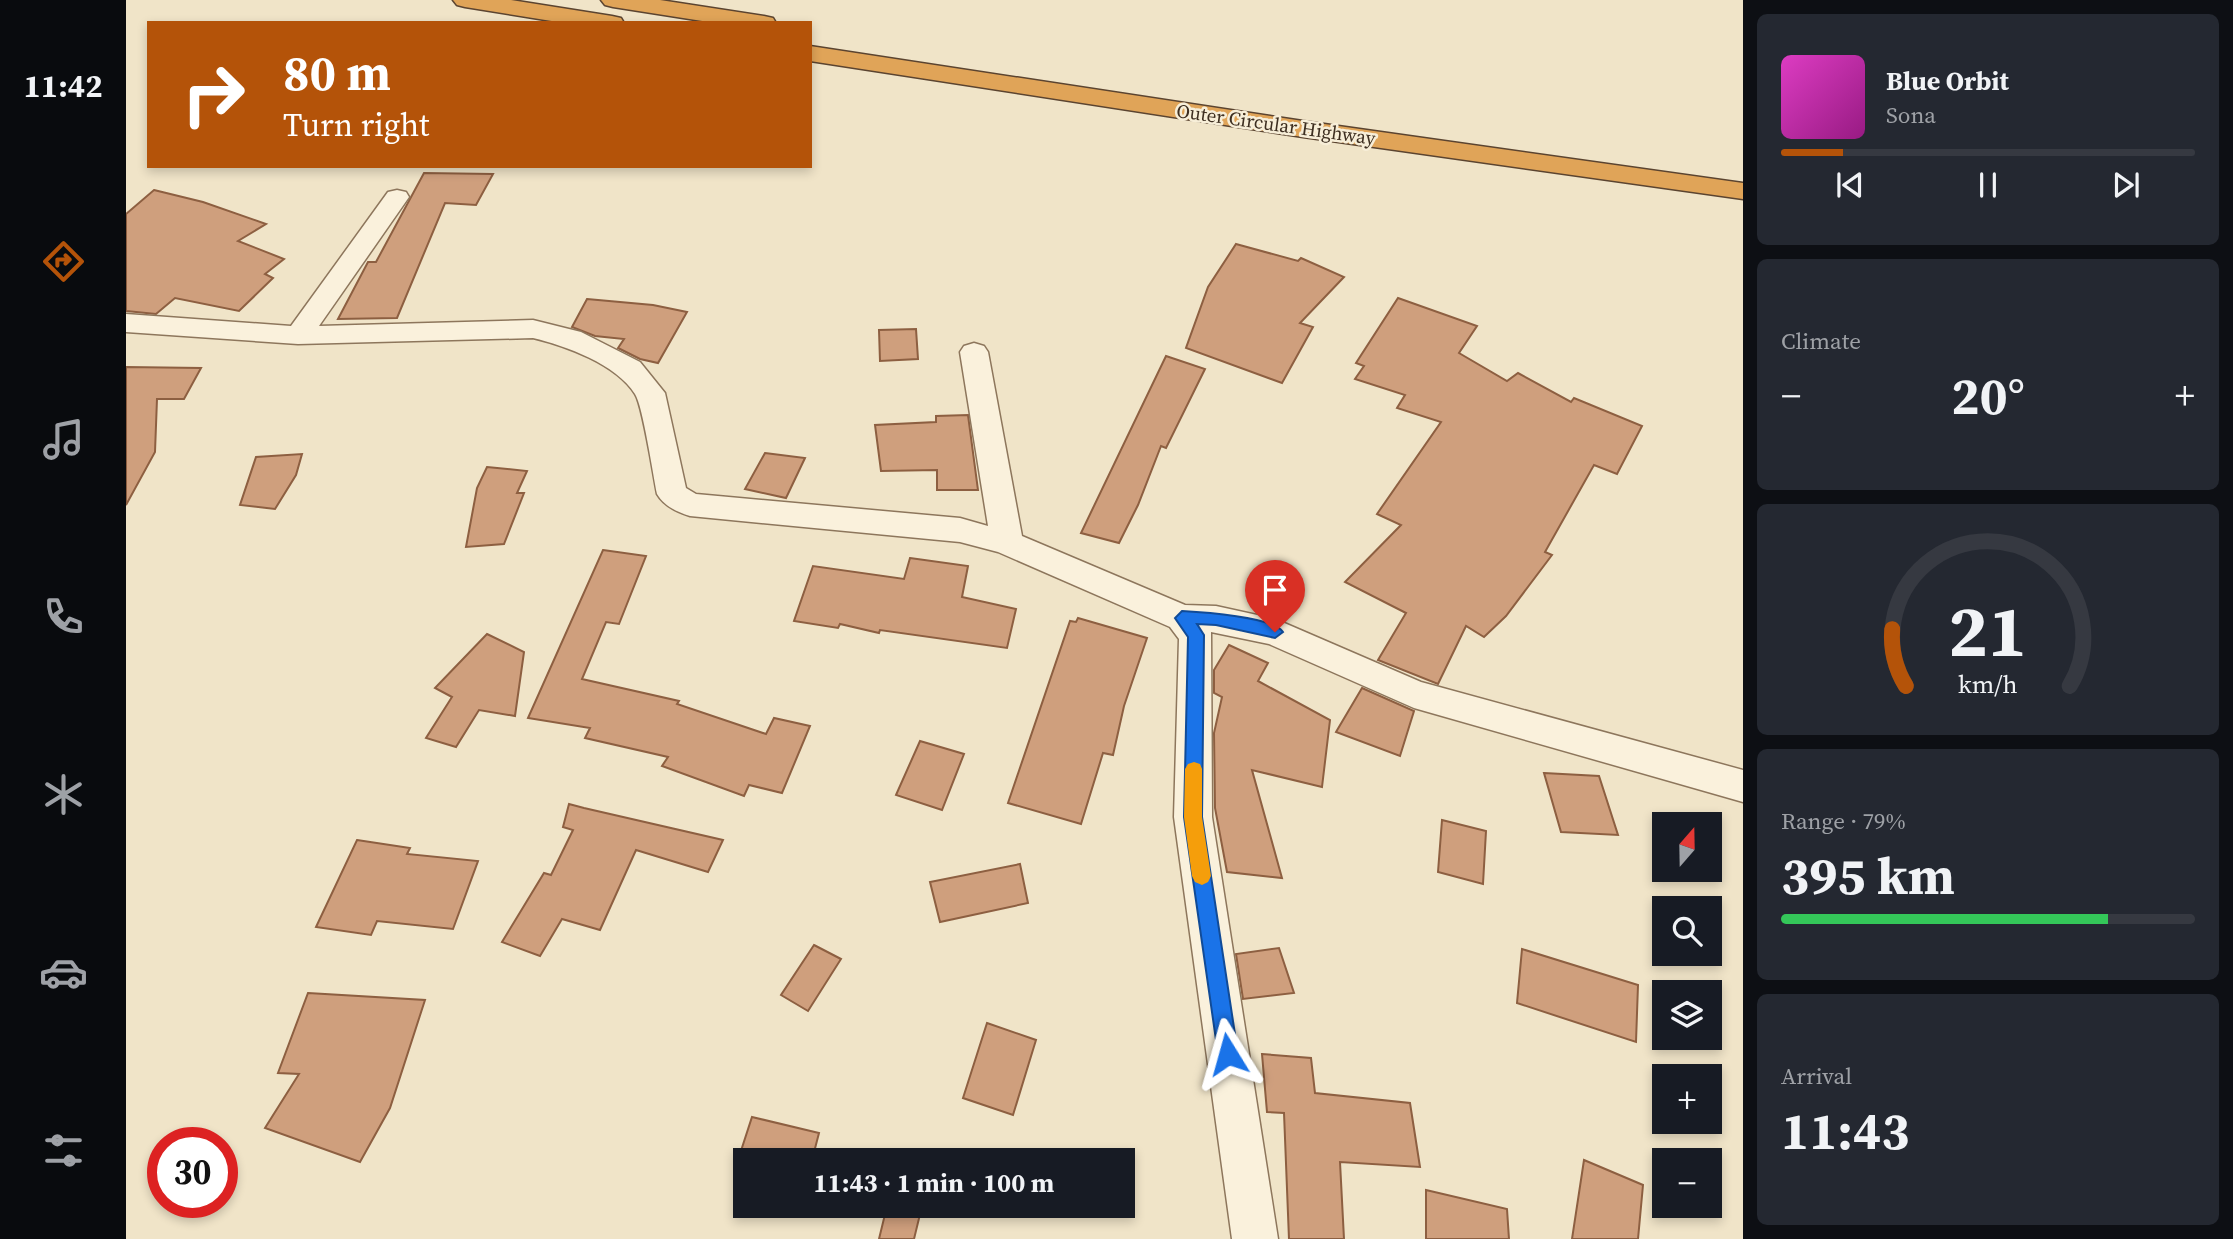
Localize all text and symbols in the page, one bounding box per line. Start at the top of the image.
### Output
text: 80 m [283,39,391,106]
icon: right [168,49,259,140]
text: Blue Orbit [1886,63,2009,99]
text: 11:42 [24,64,102,108]
street label: Outer Circular Highway [1175,97,1377,151]
text: Sona [1886,99,1936,131]
text: Turn right [283,103,429,147]
icon: previous [1831,166,1869,204]
icon: pause [1969,166,2007,204]
icon: next [2107,166,2145,204]
icon: directions [39,237,88,286]
text: Climate [1781,325,1861,357]
text: 20° [1951,360,2025,431]
text: − [1781,370,1801,422]
text: + [2175,370,2195,422]
icon: music [39,415,88,464]
pin [1245,560,1305,632]
icon: arrive [1256,571,1294,609]
text: 21 [1949,581,2027,680]
icon: phone [39,592,88,641]
text: km/h [1958,666,2018,700]
icon: climate [39,770,88,819]
text: Range · 79% [1781,805,1906,837]
north arrow [1652,812,1722,882]
map controls [1652,812,1722,1218]
text: 395 km [1781,840,1955,911]
button: search [1652,896,1722,966]
icon: car [39,948,88,997]
button: layers [1652,980,1722,1050]
position arrow [1191,1017,1265,1091]
text: Arrival [1781,1060,1852,1092]
button: + [1652,1064,1722,1134]
text: 11:43 [1781,1095,1909,1166]
icon: filters [39,1126,88,1175]
speed limit sign: 30 [147,1127,238,1218]
button: − [1652,1148,1722,1218]
text: 11:43 · 1 min · 100 m [814,1165,1054,1201]

